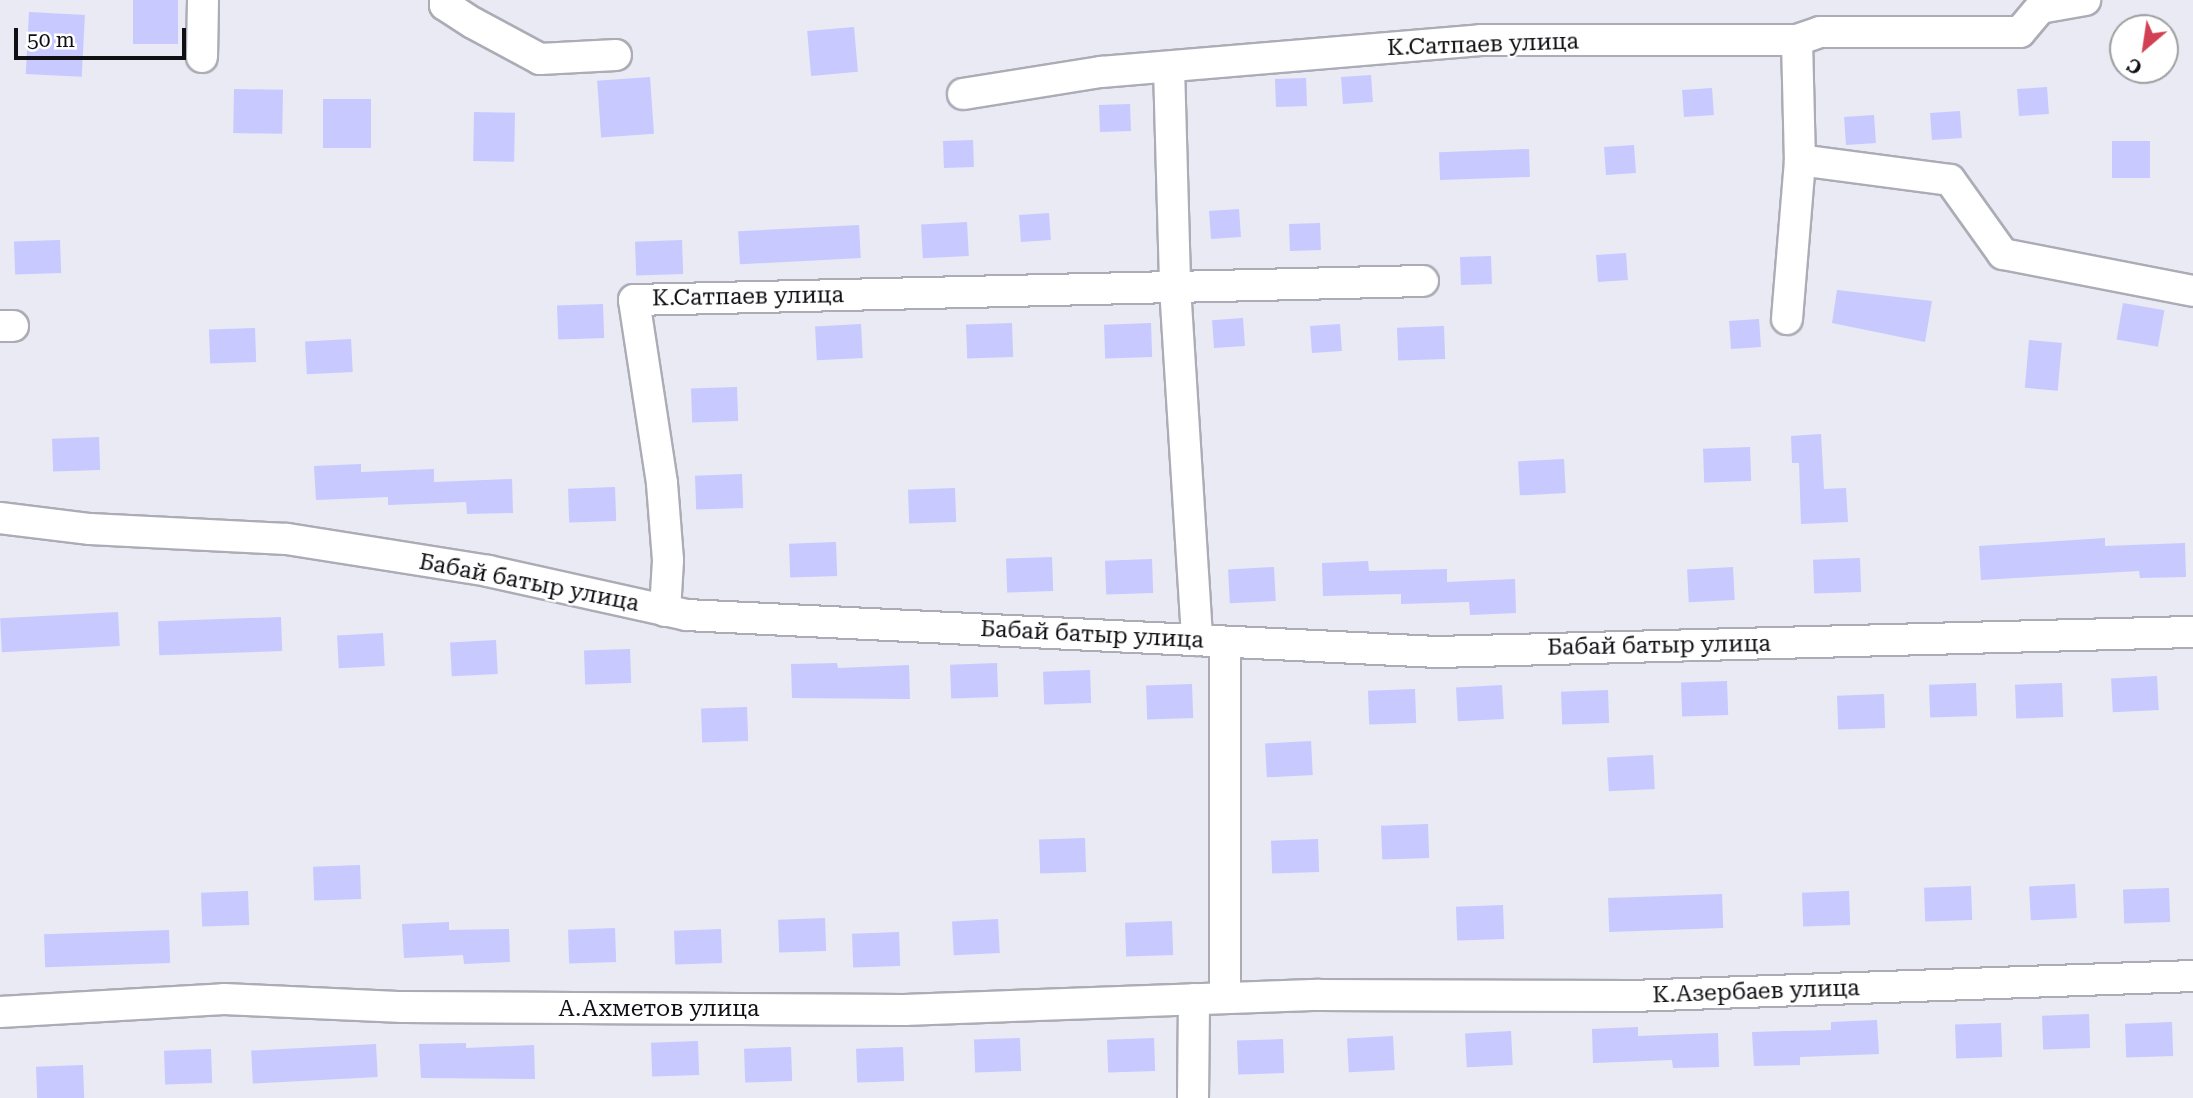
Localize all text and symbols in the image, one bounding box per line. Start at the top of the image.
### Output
scale bar [18,14,189,58]
north arrow [2109,14,2179,84]
text: 50 m [27,28,75,52]
street label: К.Сатпаев улица [1387,28,1579,62]
text: С [2123,53,2146,79]
street label: К.Сатпаев улица [652,282,844,312]
street label: Бабай батыр улица [417,548,641,618]
street label: Бабай батыр улица [980,615,1204,655]
street label: Бабай батыр улица [1547,630,1771,662]
street label: К.Азербаев улица [1652,975,1860,1009]
street label: А.Ахметов улица [559,995,759,1023]

